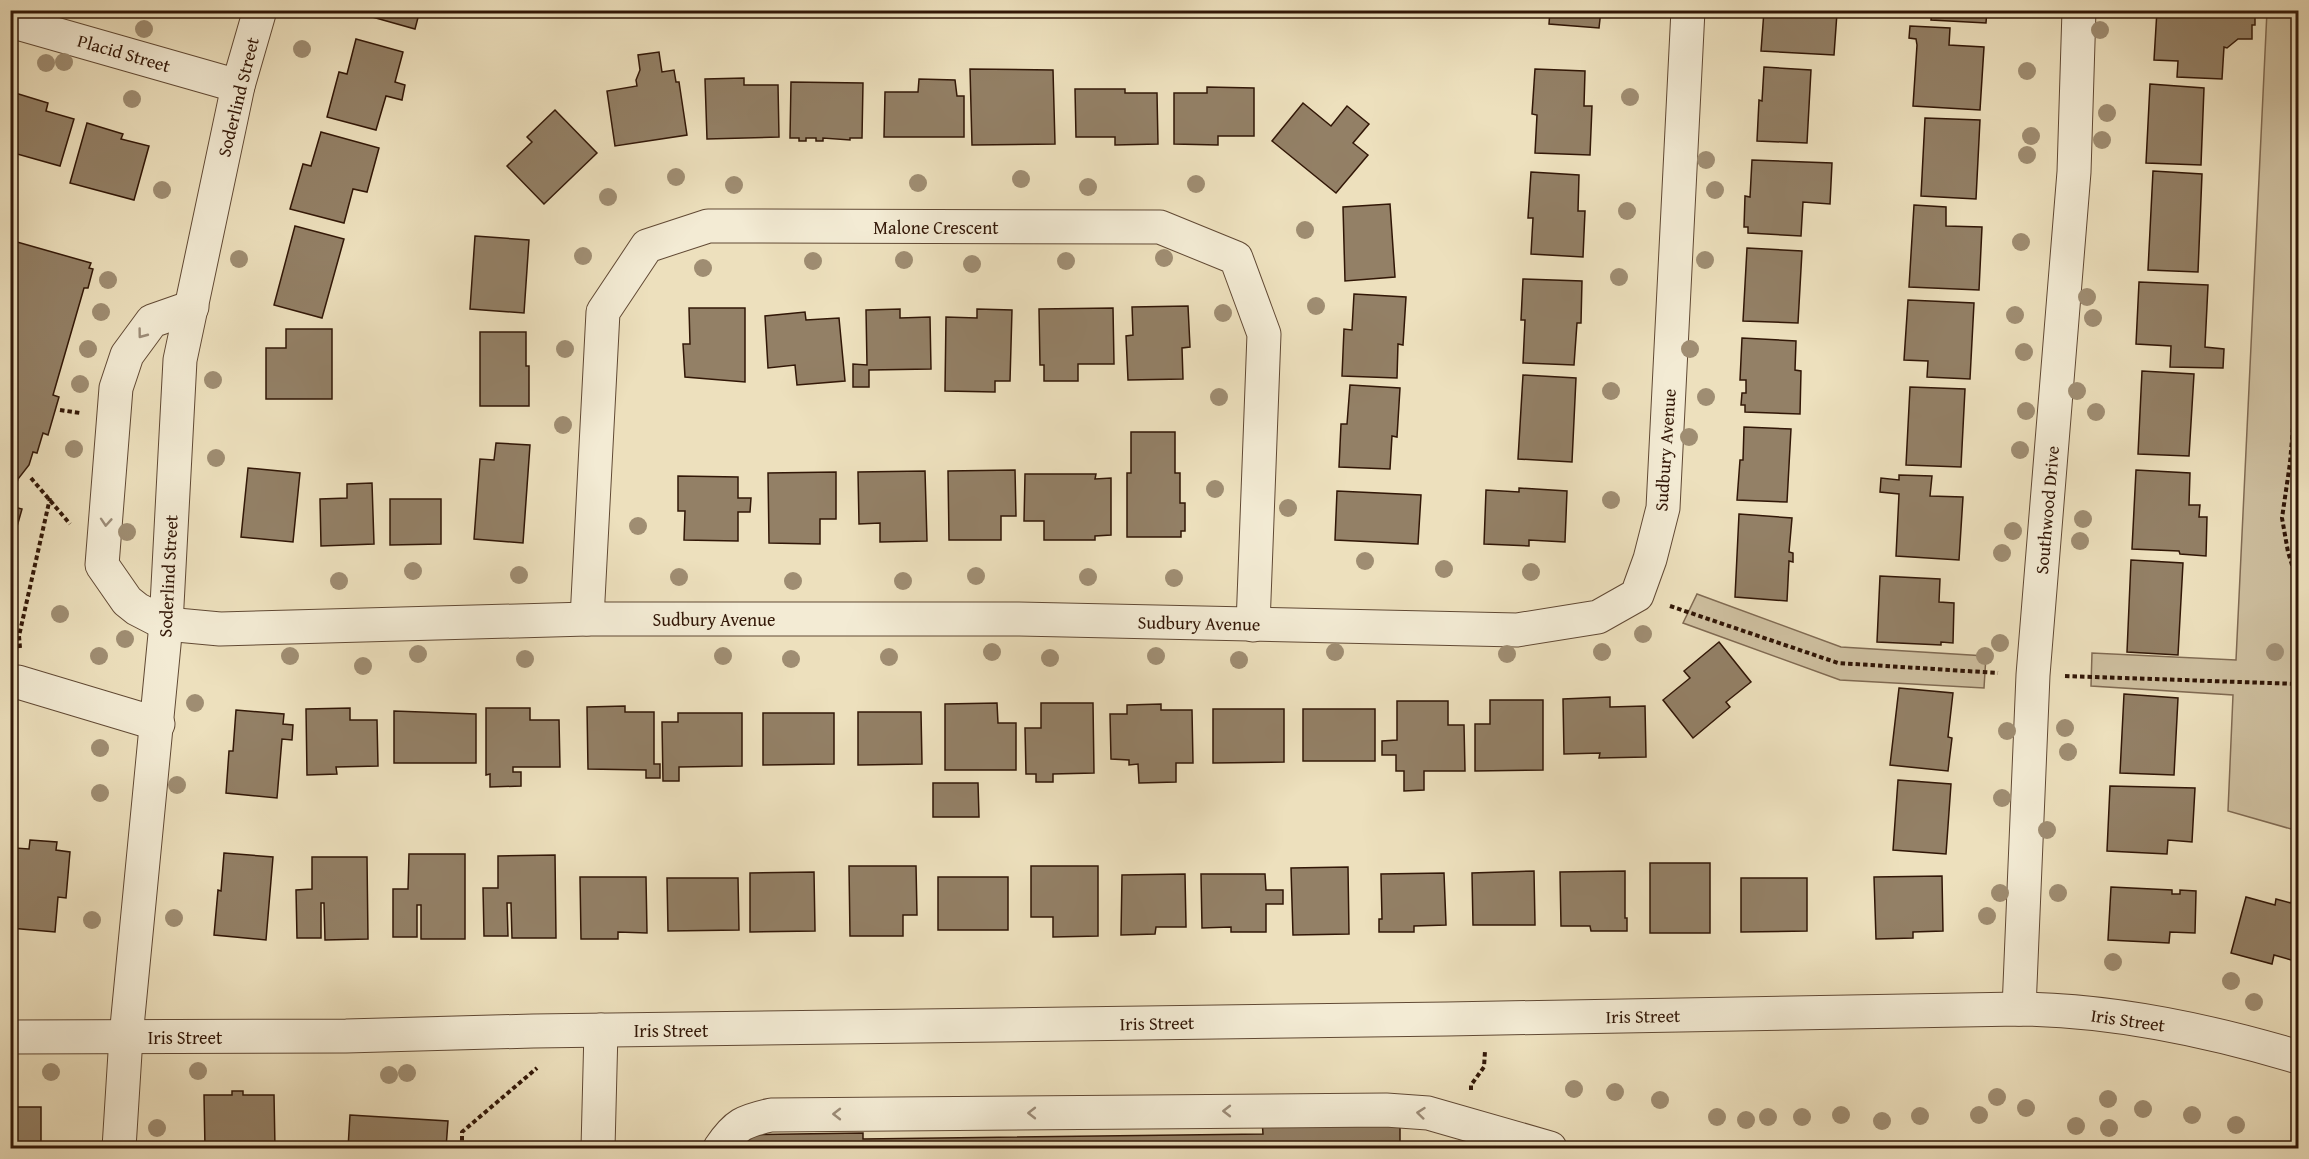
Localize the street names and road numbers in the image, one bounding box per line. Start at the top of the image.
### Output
street label: Placid Street [74,27,174,79]
street label: Soderlind Street [210,34,266,160]
street label: Malone Crescent [873,214,999,241]
street label: Sudbury Avenue [1647,388,1683,512]
street label: Southwood Drive [2028,445,2066,575]
street label: Soderlind Street [151,513,185,638]
street label: Sudbury Avenue [653,606,775,633]
street label: Sudbury Avenue [1137,608,1261,638]
street label: Iris Street [2089,1001,2167,1039]
street label: Iris Street [1605,1002,1681,1030]
street label: Iris Street [1119,1009,1195,1037]
street label: Iris Street [634,1017,709,1044]
street label: Iris Street [148,1024,223,1051]

